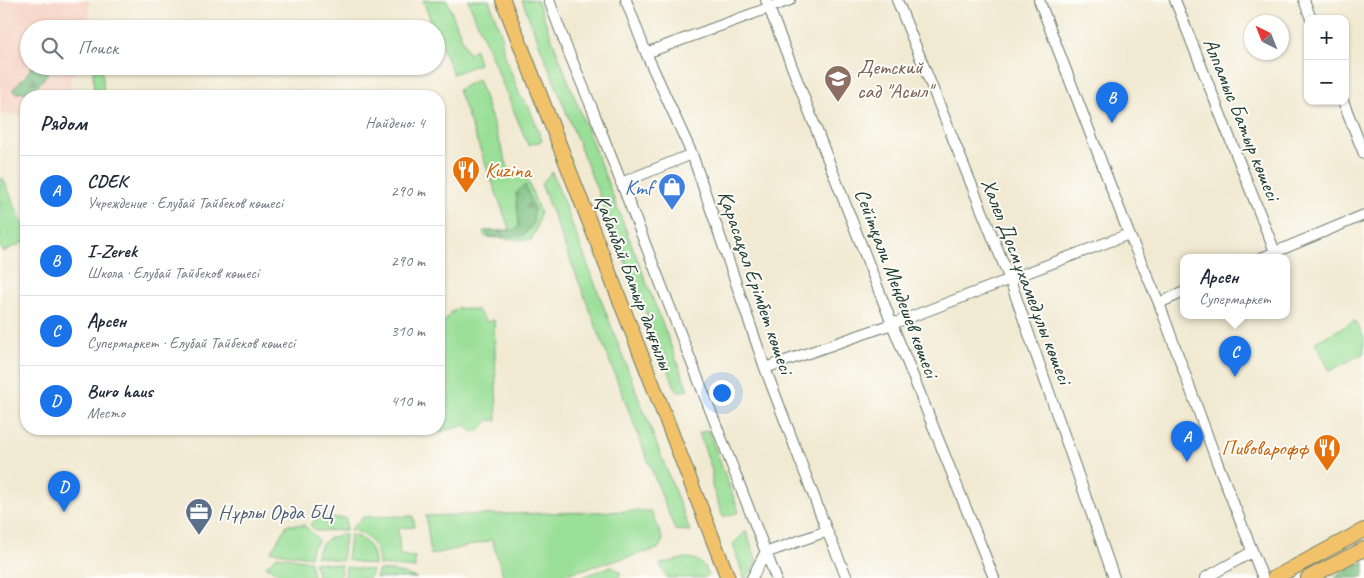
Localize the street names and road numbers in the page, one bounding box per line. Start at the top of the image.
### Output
street label: Алпамыс Батыр көшесі [1198,34,1288,207]
street label: Халел Досмұхамедұлы көшесі [976,174,1079,390]
street label: Сейітқали Меңдешев көшесі [849,185,946,384]
street label: Қарасақал Ерімбет көшесі [712,187,801,380]
street label: Қабанбай Батыр даңғылы [589,191,680,375]

